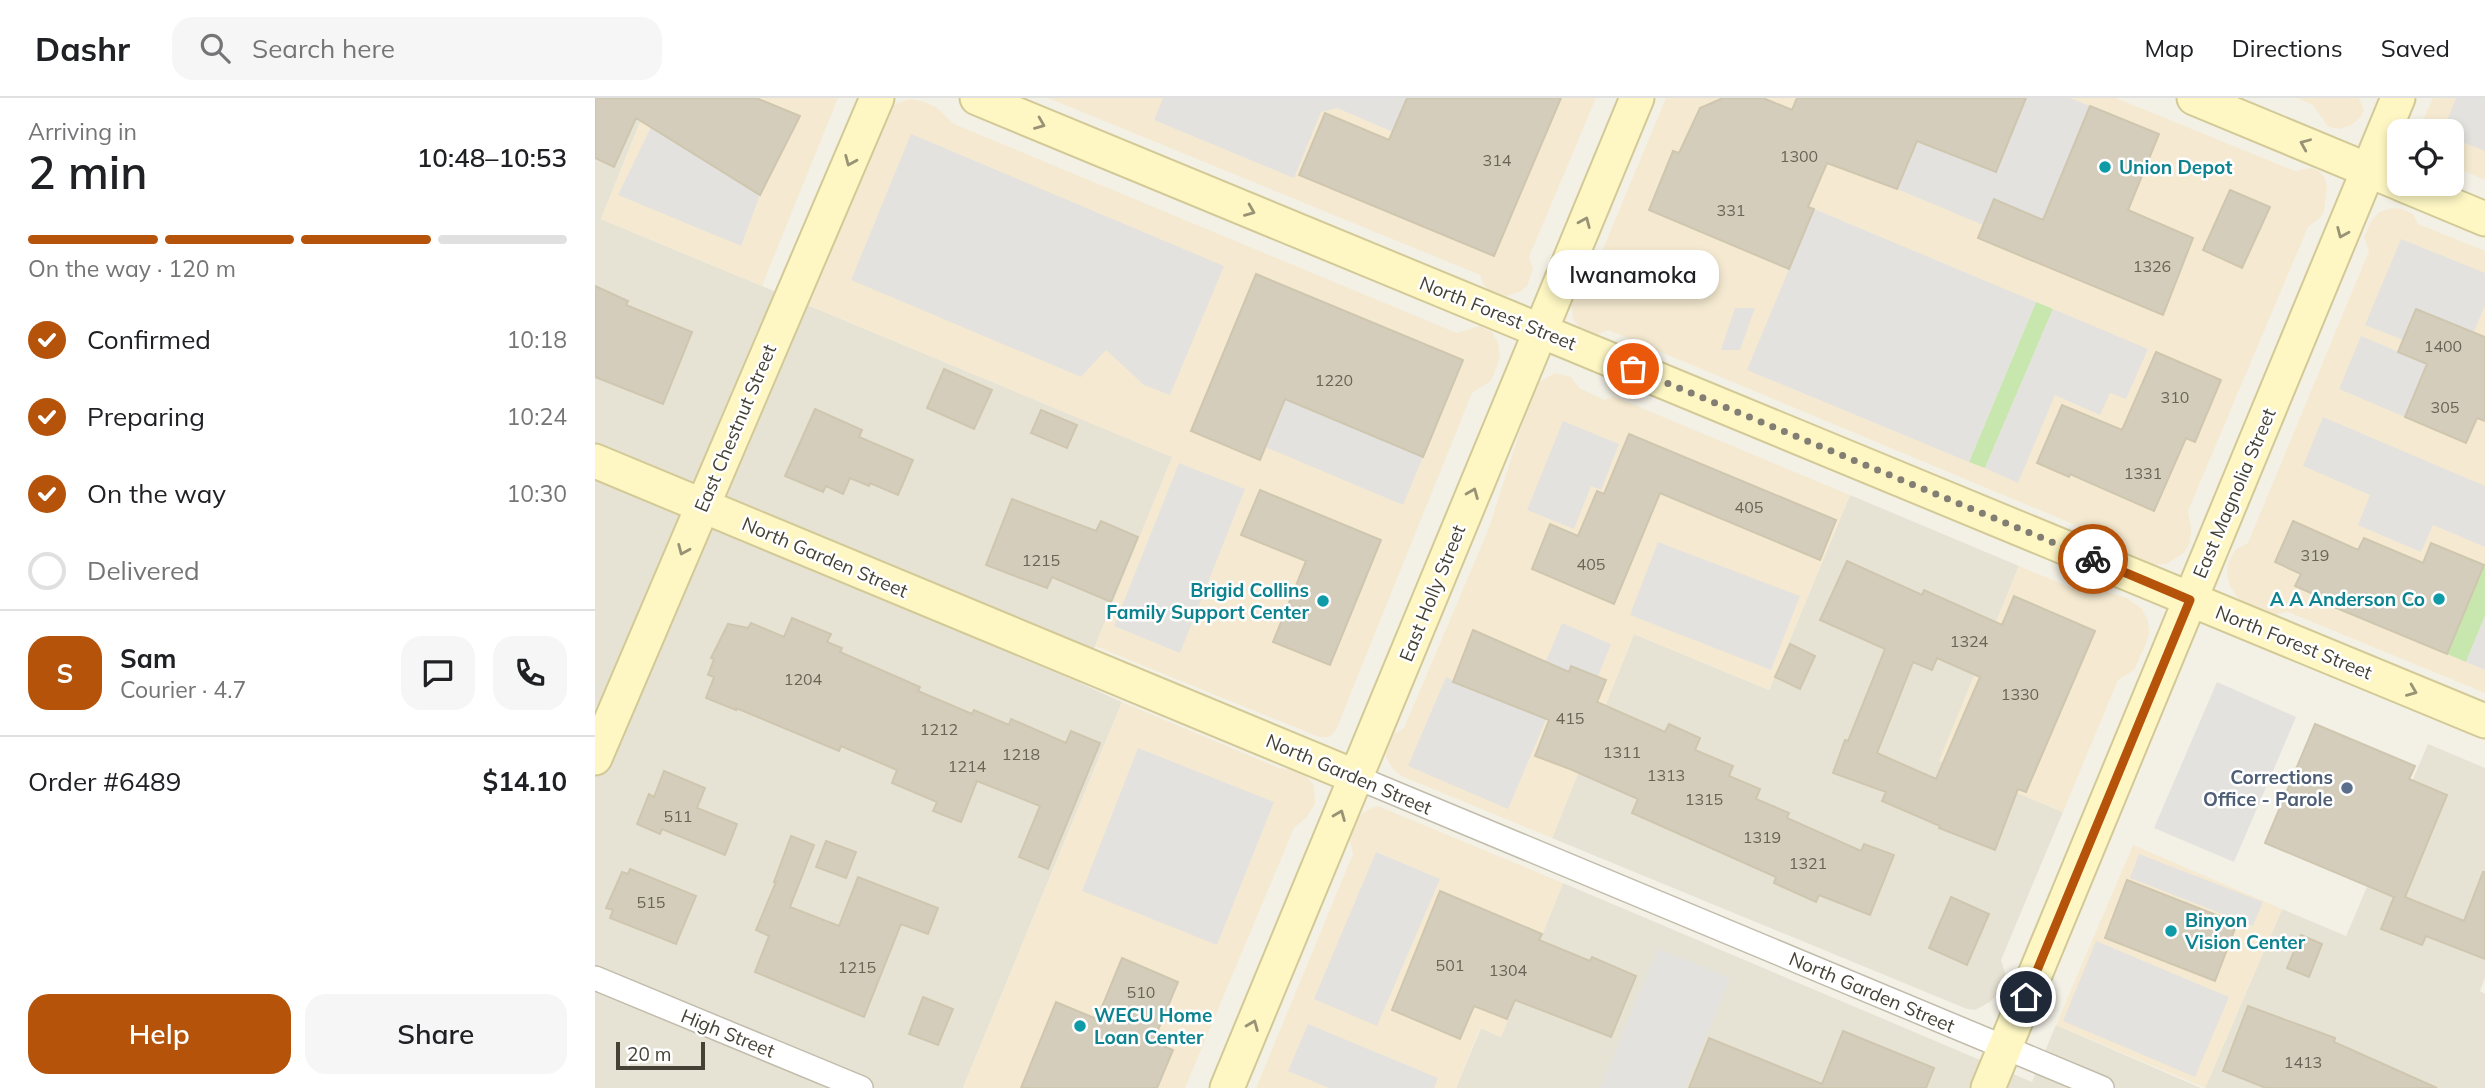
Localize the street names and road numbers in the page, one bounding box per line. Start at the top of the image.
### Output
street label: North Forest Street [1416,271,1580,356]
street label: East Chestnut Street [689,340,781,516]
street label: East Magnolia Street [2187,404,2281,582]
street label: North Garden Street [739,511,912,603]
street label: East Holly Street [1394,521,1470,665]
street label: North Forest Street [2212,600,2376,685]
street label: North Garden Street [1263,728,1436,820]
street label: North Garden Street [1786,946,1959,1038]
street label: High Street [678,1003,779,1063]

